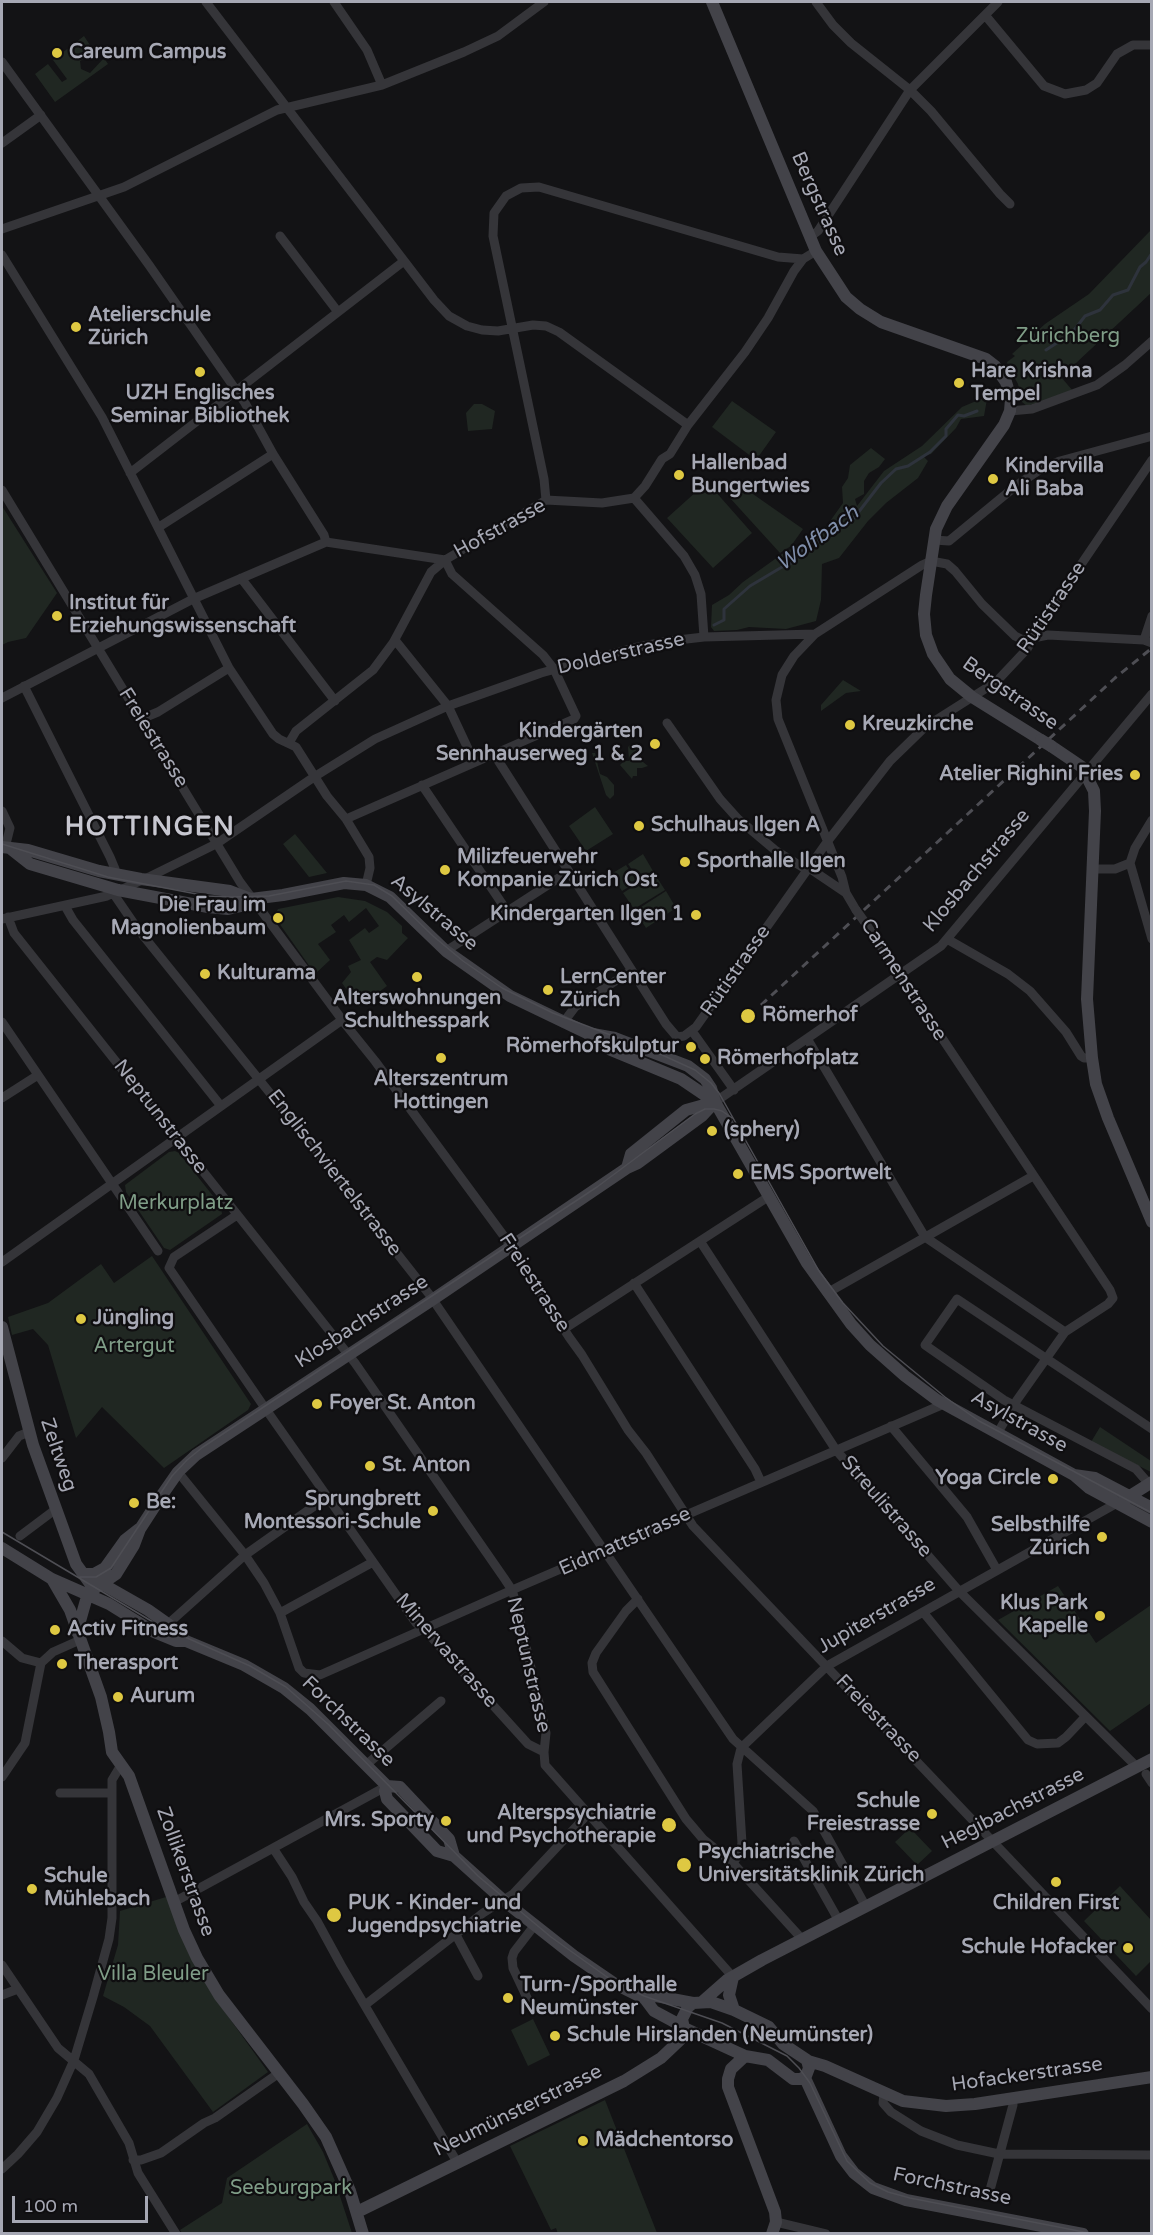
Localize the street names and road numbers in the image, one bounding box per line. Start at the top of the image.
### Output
street label: Bergstrasse [785,148,853,260]
street label: Hofstrasse [450,494,550,564]
street label: Rütistrasse [1013,558,1091,658]
street label: Dolderstrasse [555,628,687,680]
street label: Bergstrasse [957,652,1063,736]
street label: Freiestrasse [113,684,193,792]
street label: Klosbachstrasse [918,805,1036,937]
street label: Asylstrasse [385,870,483,956]
street label: Carmenstrasse [854,914,952,1046]
street label: Rütistrasse [696,921,776,1021]
street label: Neptunstrasse [108,1055,212,1179]
street label: Englischviertelstrasse [262,1085,406,1261]
street label: Freiestrasse [493,1229,575,1337]
street label: Klosbachstrasse [291,1270,433,1374]
street label: Asylstrasse [967,1386,1071,1458]
street label: Zeltweg [34,1415,82,1495]
street label: Streulistrasse [835,1451,937,1563]
street label: Eidmattstrasse [555,1502,695,1582]
street label: Jupiterstrasse [814,1573,940,1659]
street label: Minervastrasse [390,1589,502,1713]
street label: Neptunstrasse [501,1595,555,1735]
street label: Freiestrasse [830,1670,926,1768]
street label: Forchstrasse [296,1672,400,1772]
street label: Hegibachstrasse [938,1763,1088,1855]
street label: Zollikerstrasse [150,1804,220,1940]
street label: Hofackerstrasse [950,2053,1104,2097]
street label: Neumünsterstrasse [430,2060,606,2162]
street label: Forchstrasse [891,2163,1013,2211]

